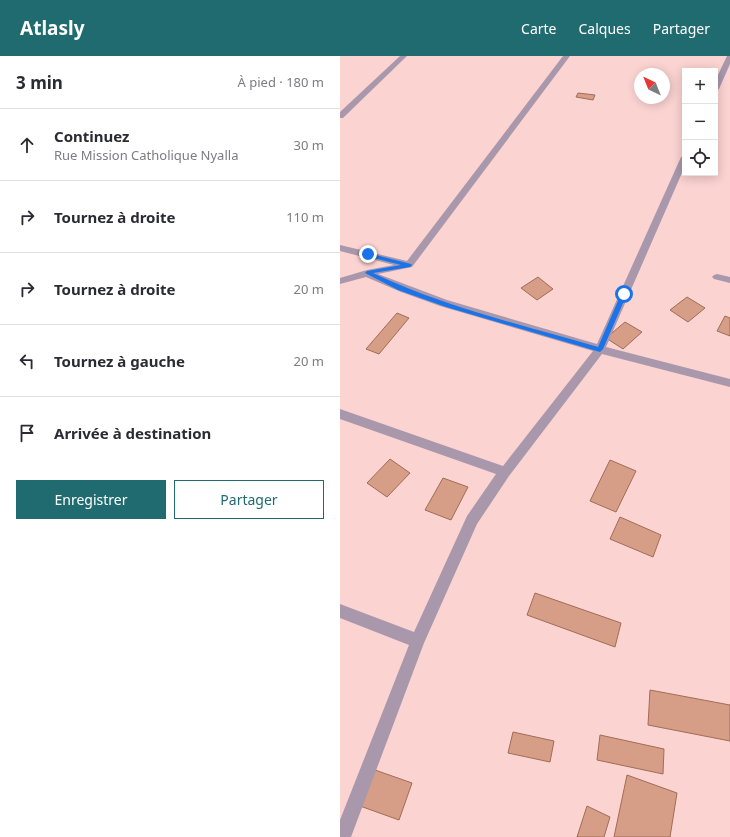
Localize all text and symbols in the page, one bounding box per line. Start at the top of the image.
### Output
text: Atlasly [20,15,85,41]
text: Carte [521,19,557,38]
text: Calques [579,19,631,38]
text: Partager [653,19,710,38]
north arrow [634,68,670,104]
map controls [682,68,718,176]
button: + [682,68,718,104]
text: 3 min [16,71,63,94]
text: À pied · 180 m [238,73,324,91]
button: − [682,104,718,140]
text: Continuez [54,126,129,146]
icon: ahead [16,134,38,156]
text: 30 m [294,136,324,154]
button: locate [682,140,718,176]
text: Rue Mission Catholique Nyalla [54,146,238,164]
icon: right [16,206,38,228]
text: Tournez à droite [54,207,175,227]
text: 110 m [286,208,324,226]
route end [359,245,377,263]
icon: right [16,278,38,300]
text: Tournez à droite [54,279,175,299]
text: 20 m [294,280,324,298]
route start [615,285,633,303]
icon: left [16,350,38,372]
text: Tournez à gauche [54,351,185,371]
text: 20 m [294,352,324,370]
icon: arrive [16,422,38,444]
text: Arrivée à destination [54,423,211,443]
button: Enregistrer [16,480,166,519]
button: Partager [174,480,324,519]

